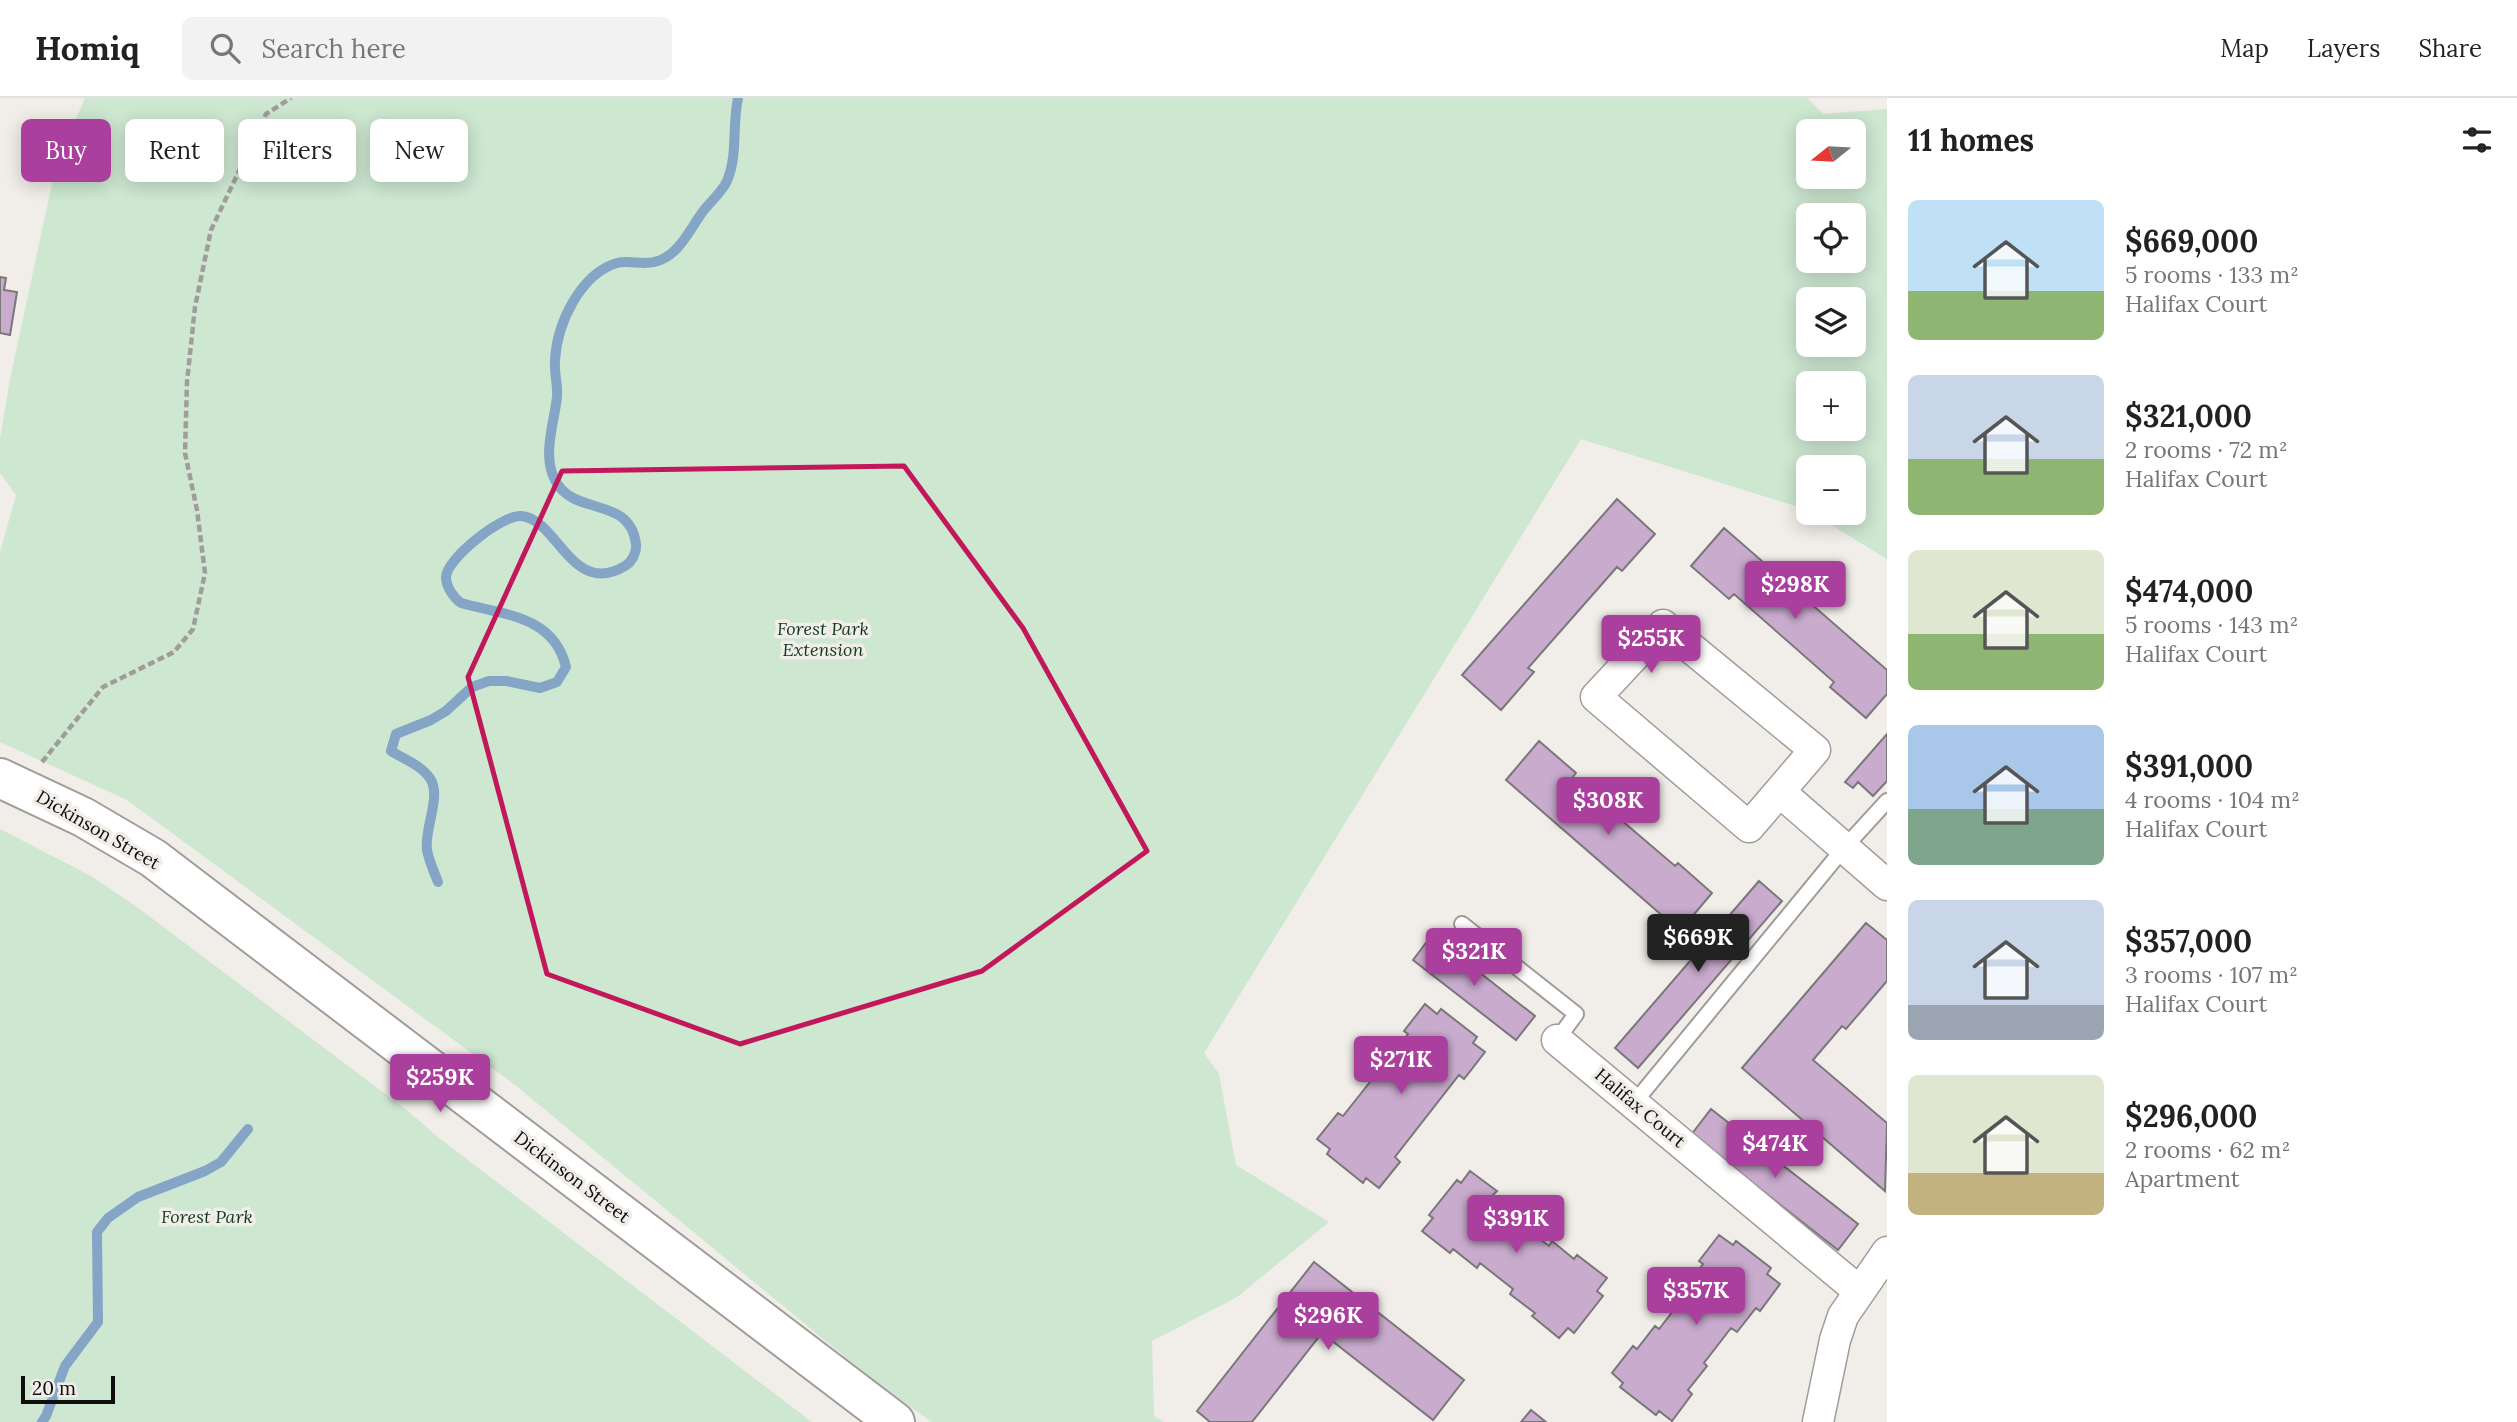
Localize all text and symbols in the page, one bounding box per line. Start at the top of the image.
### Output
search box [182,17,672,80]
text: Homiq [35,27,140,69]
icon: search [206,29,244,67]
text: Search here [262,32,406,65]
text: Map [2220,33,2269,64]
text: Layers [2307,33,2380,64]
text: Share [2418,33,2482,64]
chip: Buy [21,119,111,182]
chip: Rent [125,119,224,182]
chip: Filters [238,119,356,182]
chip: New [370,119,468,182]
north arrow [1796,119,1866,189]
map controls [1796,119,1866,525]
text: 11 homes [1908,121,2034,159]
icon: filters [2458,121,2496,159]
button: locate [1796,203,1866,273]
text: $669,000 [2125,222,2258,260]
icon: home [1964,228,2048,312]
text: 5 rooms · 133 m² [2125,260,2299,289]
button: layers [1796,287,1866,357]
text: Halifax Court [2125,289,2268,318]
button: + [1796,371,1866,441]
text: $321,000 [2125,397,2252,435]
icon: home [1964,403,2048,487]
text: 2 rooms · 72 m² [2125,435,2288,464]
button: − [1796,455,1866,525]
text: Halifax Court [2125,464,2268,493]
pin: $298K [1746,561,1844,621]
text: $298K [1761,569,1829,598]
text: $474,000 [2125,572,2253,610]
icon: home [1964,578,2048,662]
text: 5 rooms · 143 m² [2125,610,2298,639]
pin: $255K [1602,616,1700,675]
park label: Forest Park Extension [777,617,869,661]
text: $255K [1618,623,1685,652]
text: Halifax Court [2125,639,2268,668]
text: $391,000 [2125,747,2253,785]
icon: home [1964,753,2048,837]
pin: $308K [1559,778,1657,837]
street label: Dickinson Street [32,785,164,874]
text: $308K [1573,785,1643,814]
text: 4 rooms · 104 m² [2125,785,2300,814]
text: Halifax Court [2125,814,2268,843]
pin: $669K [1649,914,1747,974]
text: $669K [1663,922,1733,951]
text: $357,000 [2125,922,2252,960]
pin: $321K [1425,928,1523,988]
icon: home [1964,928,2048,1012]
text: $321K [1442,936,1506,965]
text: 3 rooms · 107 m² [2125,960,2298,989]
text: Halifax Court [2125,989,2268,1018]
pin: $271K [1352,1037,1450,1096]
text: $271K [1370,1044,1432,1073]
pin: $259K [391,1054,489,1114]
text: $259K [406,1062,474,1091]
street label: Halifax Court [1590,1063,1690,1152]
text: $296,000 [2125,1097,2257,1135]
icon: home [1964,1103,2048,1187]
pin: $474K [1726,1121,1824,1180]
street label: Dickinson Street [510,1126,635,1228]
text: $474K [1742,1128,1808,1157]
text: 2 rooms · 62 m² [2125,1135,2290,1164]
text: Apartment [2125,1164,2240,1193]
pin: $391K [1467,1196,1565,1255]
text: $391K [1483,1203,1549,1232]
park label: Forest Park [161,1205,253,1228]
pin: $357K [1647,1268,1745,1327]
text: $357K [1663,1275,1729,1304]
pin: $296K [1279,1292,1377,1352]
text: $296K [1294,1300,1362,1329]
scale bar [21,1373,116,1405]
text: 20 m [32,1376,76,1400]

